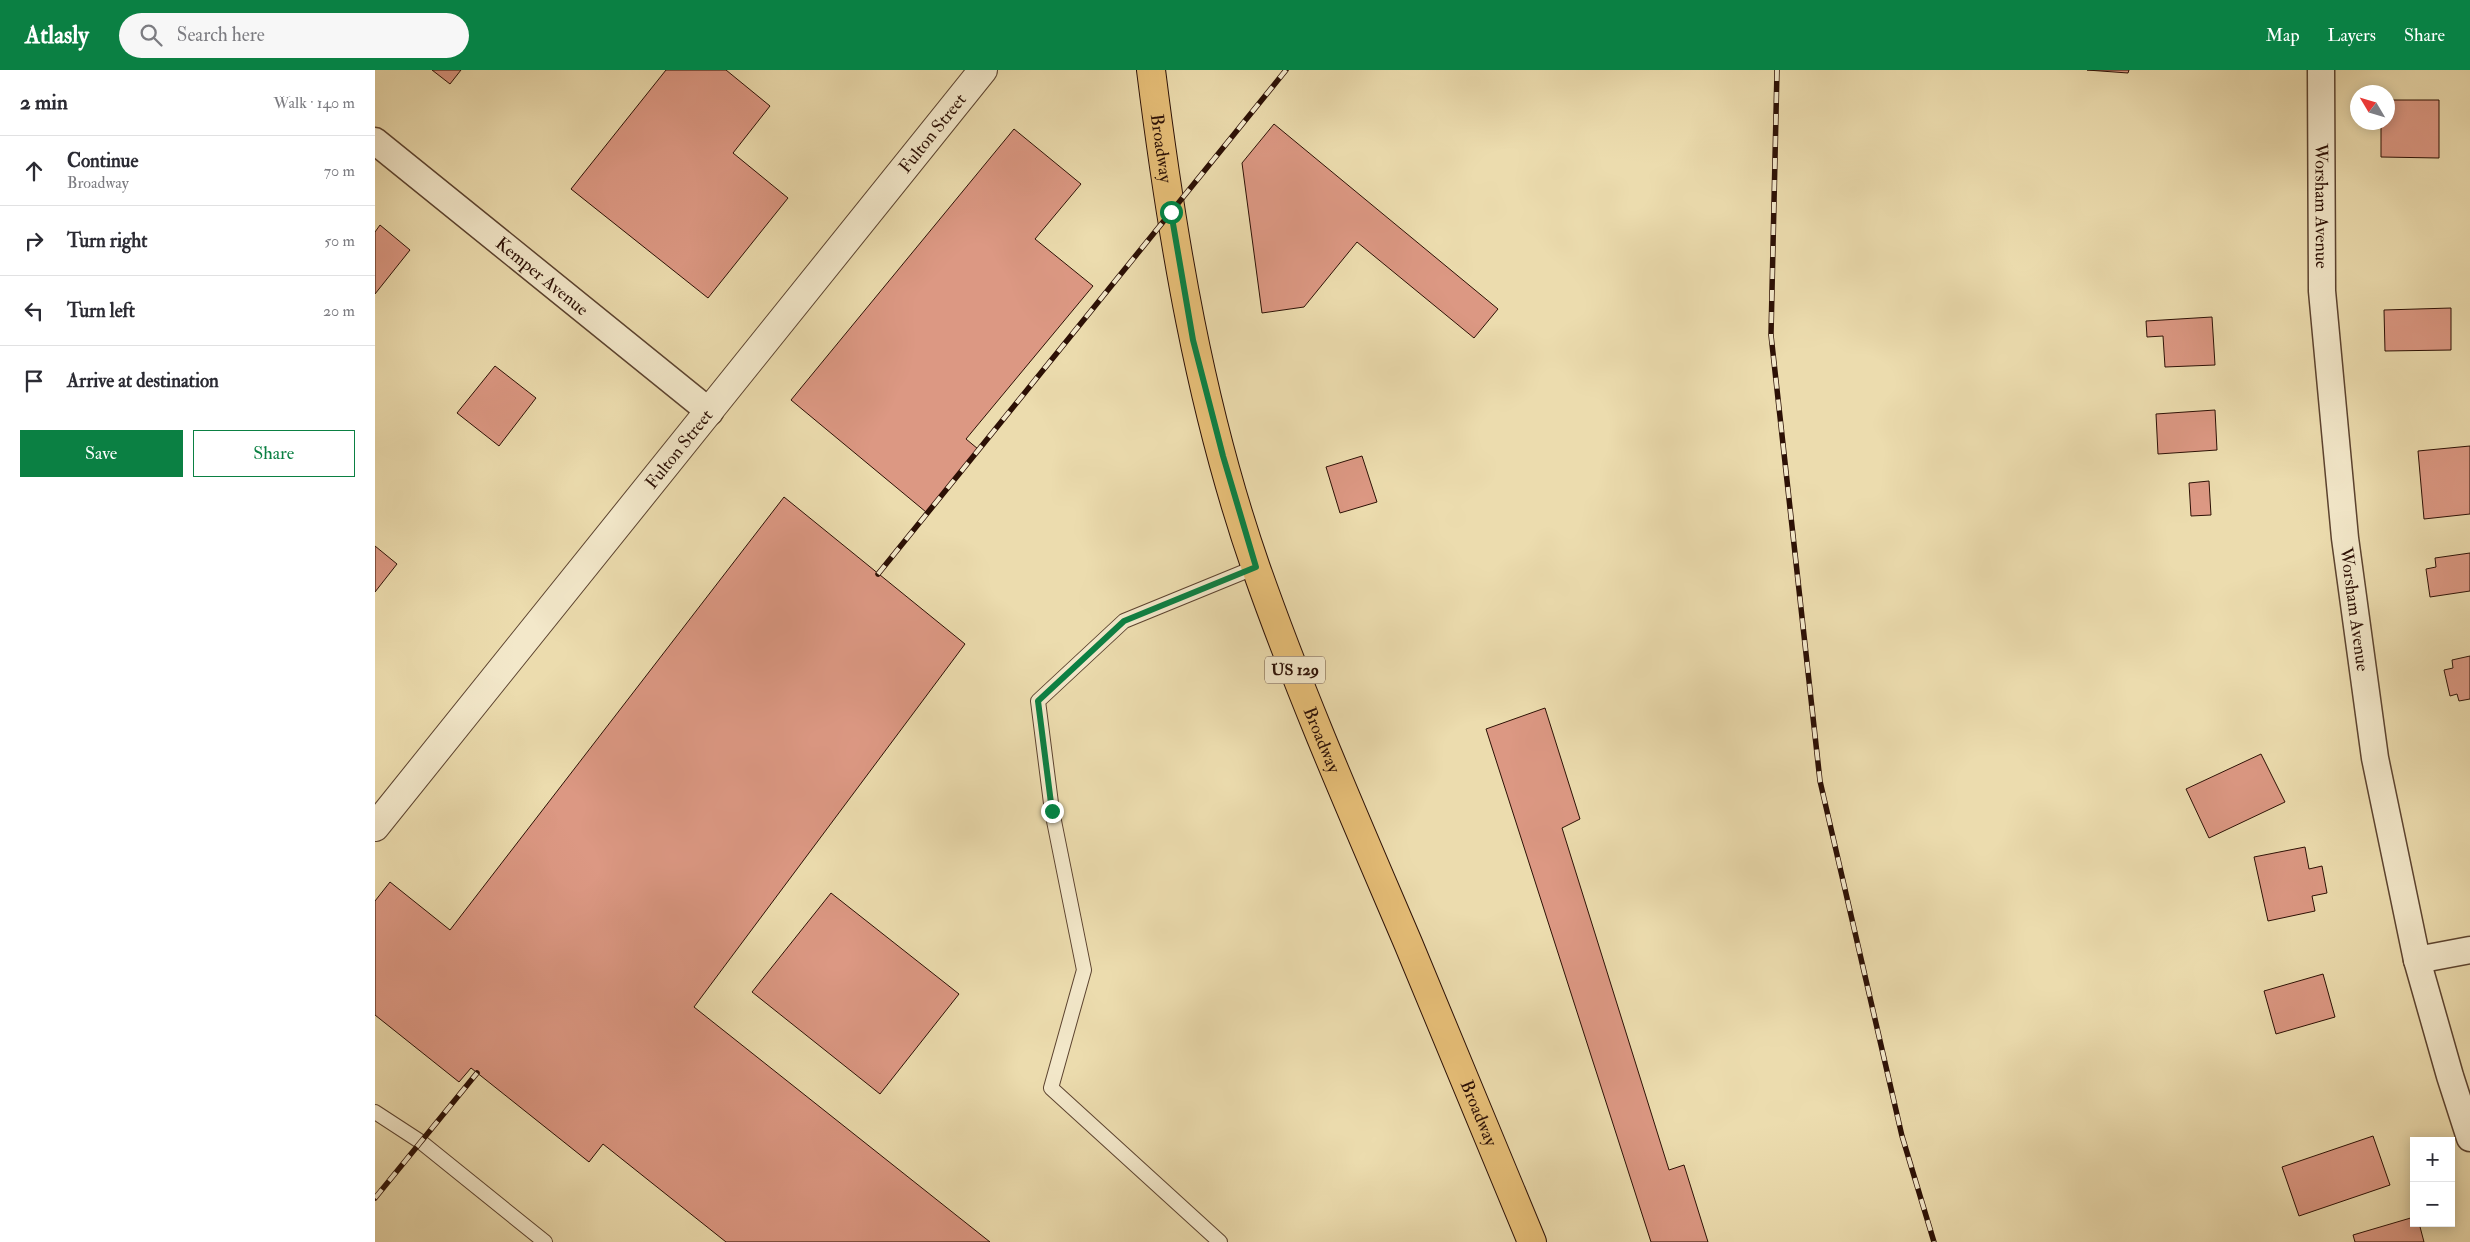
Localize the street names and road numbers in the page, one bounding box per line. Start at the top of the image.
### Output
street label: Fulton Street [893,88,971,178]
street label: Broadway [1145,112,1178,185]
street label: Worsham Avenue [2310,142,2333,269]
street label: Kemper Avenue [491,232,594,321]
street label: Fulton Street [640,404,718,493]
street label: Worsham Avenue [2335,545,2375,673]
road number: US 129 [1265,656,1325,684]
street label: Broadway [1298,703,1346,777]
street label: Broadway [1455,1077,1503,1151]

